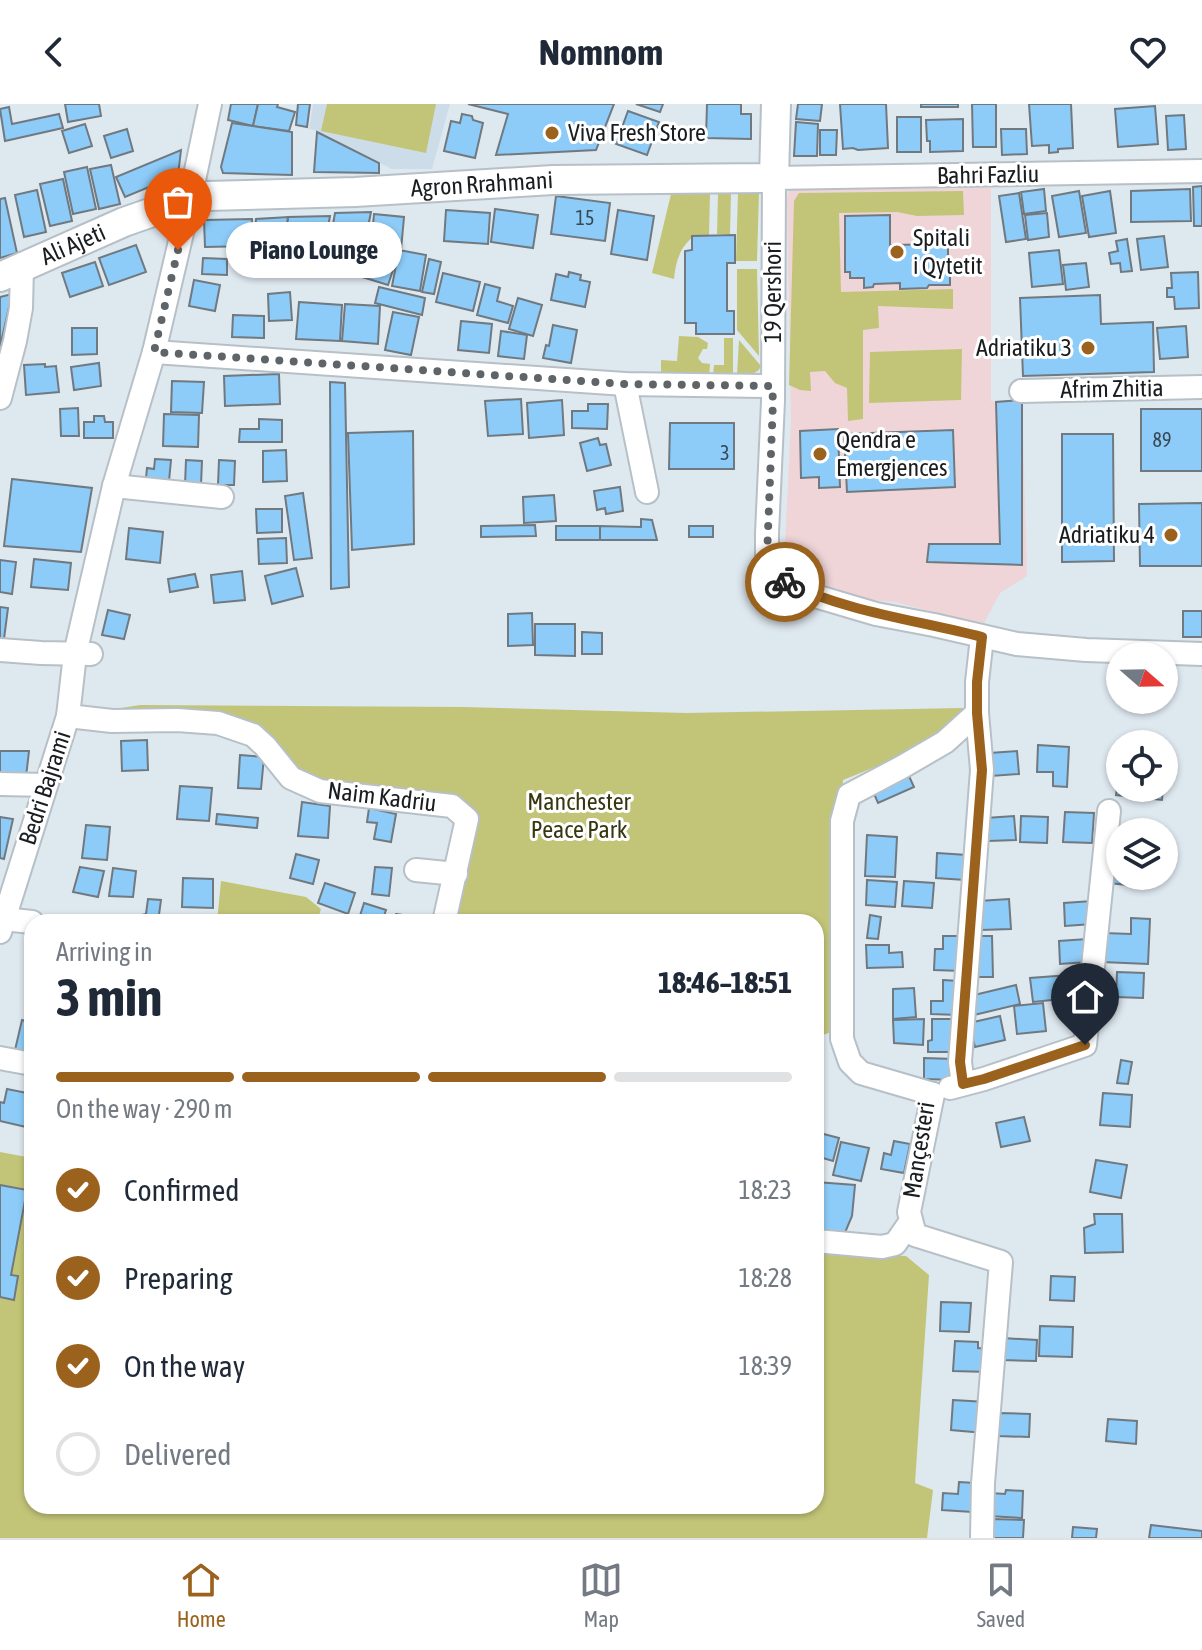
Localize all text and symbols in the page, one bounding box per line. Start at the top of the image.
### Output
icon: back [32,30,76,74]
icon: heart [1126,30,1170,74]
text: Nomnom [539,31,663,73]
place label: Viva Fresh Store [568,119,706,146]
marker: Viva Fresh Store [543,124,561,142]
street label: Bahri Fazliu [936,160,1039,189]
street label: Agron Rrahmani [410,166,554,202]
pin [144,168,212,250]
icon: bag [156,180,200,224]
house number: 15 [576,206,594,229]
street label: Ali Ajeti [37,218,109,270]
callout: Piano Lounge [226,222,402,278]
place label: Spitali i Qytetit [913,224,983,279]
text: Piano Lounge [250,235,378,265]
street label: 19 Qershori [759,241,786,343]
marker: Spitali i Qytetit [888,243,906,261]
place label: Adriatiku 3 [976,334,1072,361]
marker: Adriatiku 3 [1079,339,1097,357]
street label: Afrim Zhitia [1060,374,1164,403]
place label: Qendra e Emergjences [836,426,947,481]
house number: 89 [1153,428,1171,451]
house number: 3 [720,441,730,464]
marker: Qendra e Emergjences [811,445,829,463]
place label: Adriatiku 4 [1059,521,1155,548]
marker: Adriatiku 4 [1162,526,1180,544]
courier [745,542,825,622]
icon: bike [763,560,807,604]
north arrow [1106,642,1178,714]
map controls [1106,642,1178,890]
street label: Bedri Bajrami [13,728,76,848]
button: locate [1106,730,1178,802]
street label: Naim Kadriu [326,776,438,817]
park label: Manchester Peace Park [527,788,632,843]
button: layers [1106,818,1178,890]
text: Arriving in [56,937,153,967]
pin [1051,963,1119,1045]
text: 18:46–18:51 [658,965,792,999]
text: 3 min [56,967,162,1027]
icon: home [1063,975,1107,1019]
text: On the way · 290 m [56,1094,233,1124]
street label: Mançesteri [898,1100,939,1200]
icon: check [56,1168,100,1212]
text: Confirmed [124,1173,239,1207]
text: 18:23 [738,1175,792,1205]
icon: check [56,1256,100,1300]
text: Preparing [124,1261,233,1295]
text: 18:28 [738,1263,792,1293]
icon: check [56,1344,100,1388]
text: On the way [124,1349,245,1383]
text: 18:39 [738,1351,792,1381]
text: Delivered [124,1437,232,1471]
tab: Home [177,1558,226,1632]
tab: Map [579,1558,623,1632]
tab: Saved [977,1558,1025,1632]

